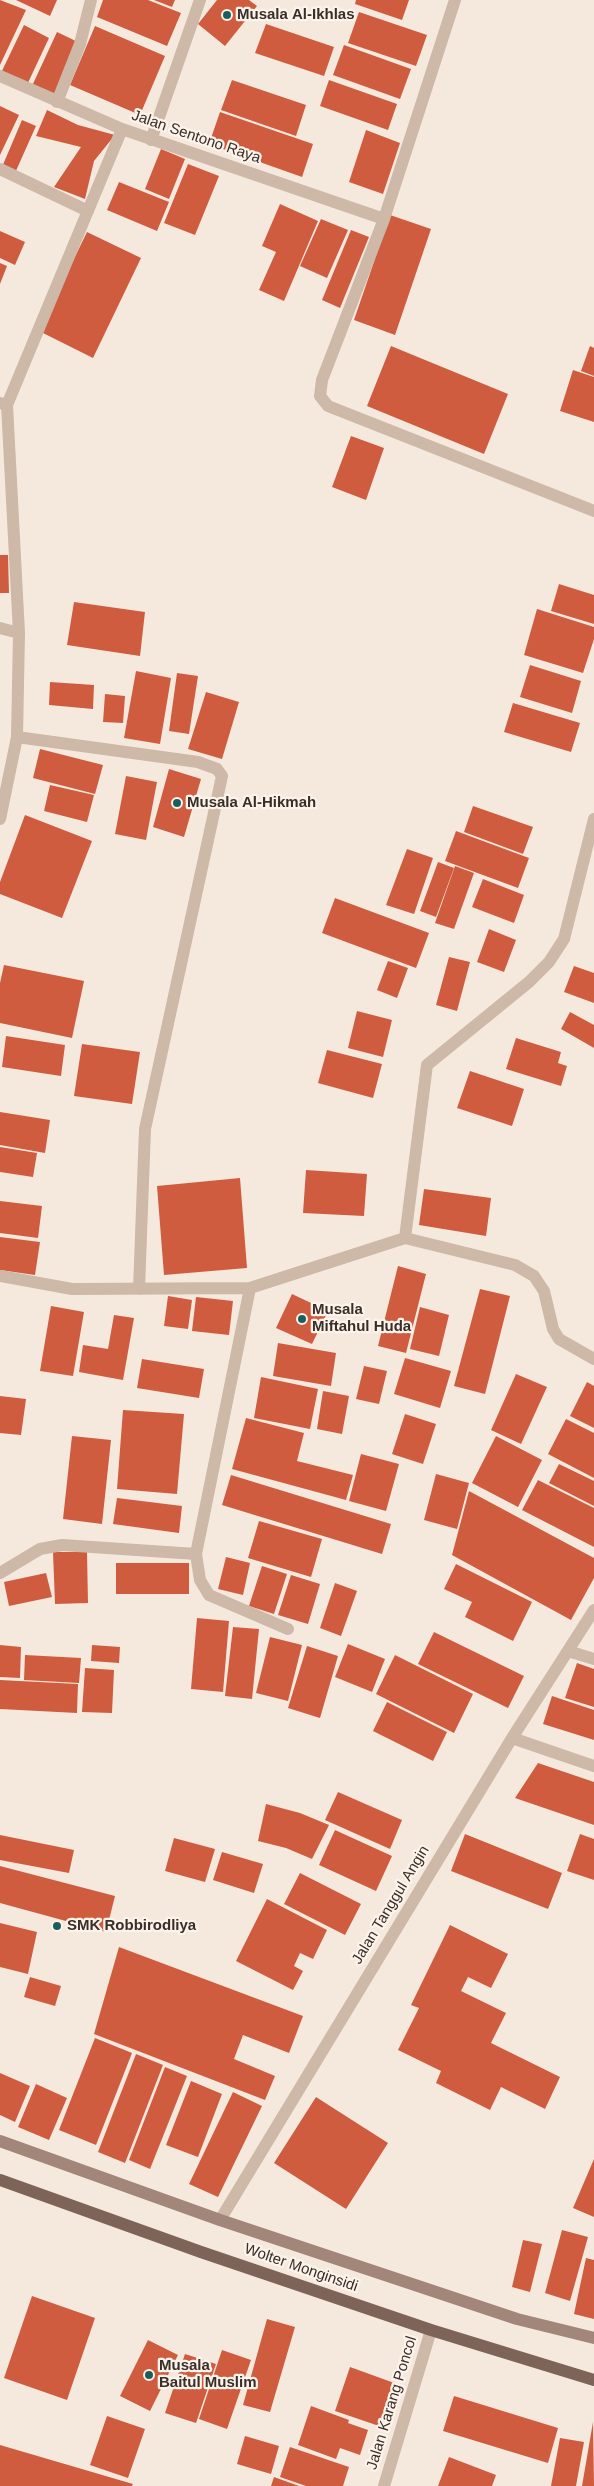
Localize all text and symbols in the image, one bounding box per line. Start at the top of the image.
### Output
place label: Musala Al-Ikhlas [237,6,355,24]
marker: Musala Al-Ikhlas [221,9,233,21]
street label: Jalan Sentono Raya [129,106,263,168]
place label: Musala Al-Hikmah [187,794,316,812]
marker: Musala Al-Hikmah [171,797,183,809]
place label: Musala Miftahul Huda [312,1301,411,1336]
marker: Musala Miftahul Huda [296,1313,308,1325]
street label: Jalan Tanggul Angin [348,1842,434,1968]
place label: SMK Robbirodliya [67,1917,196,1935]
marker: SMK Robbirodliya [51,1920,63,1932]
street label: Wolter Monginsidi [242,2240,360,2296]
street label: Jalan Karang Poncol [363,2334,421,2472]
place label: Musala Baitul Muslim [159,2357,257,2392]
marker: Musala Baitul Muslim [143,2369,155,2381]

